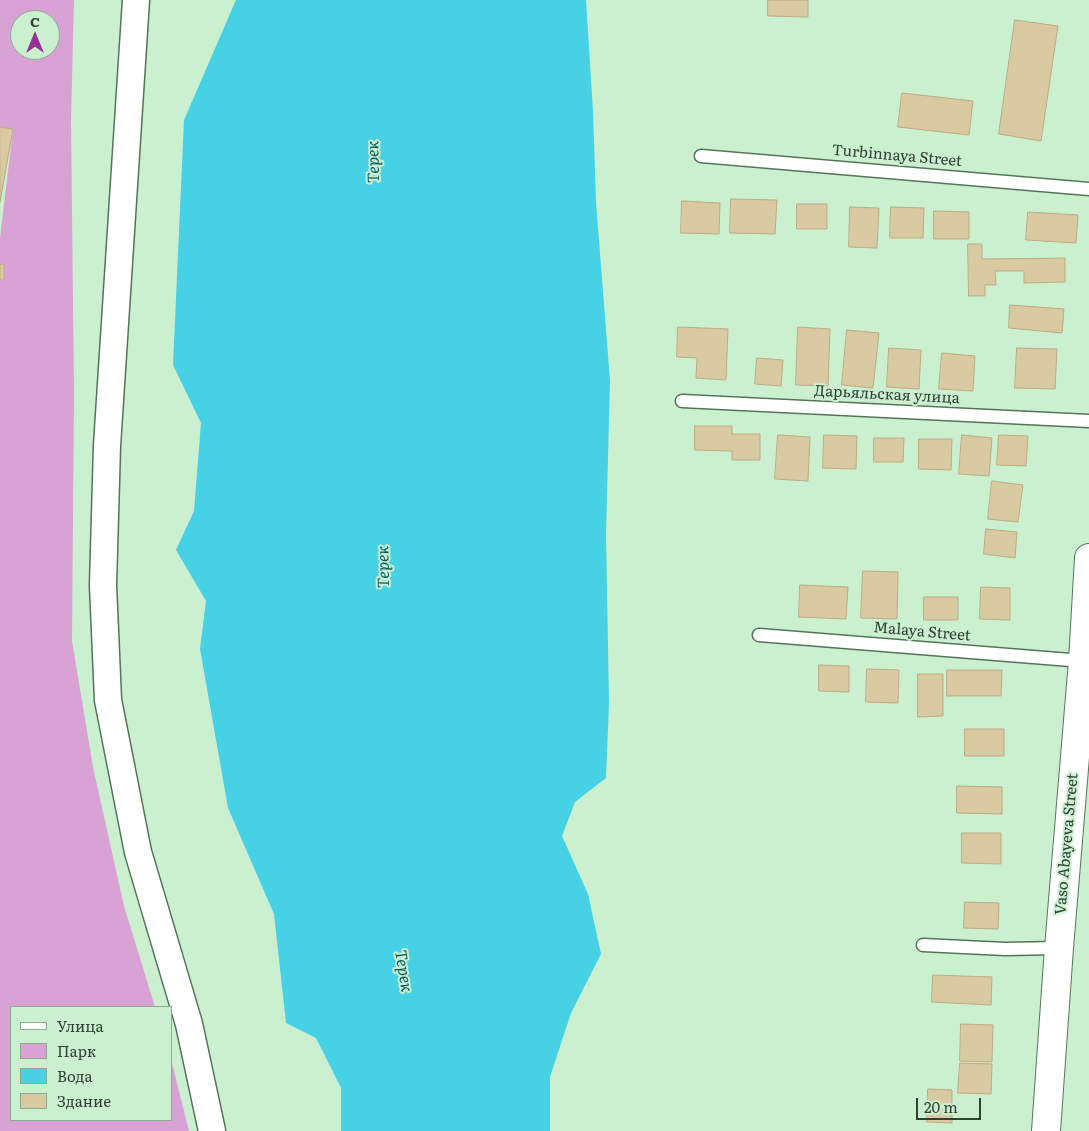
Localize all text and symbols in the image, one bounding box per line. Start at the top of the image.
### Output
north arrow [10,10,60,60]
text: С [30,11,40,31]
water label: Терек [364,141,384,183]
street label: Turbinnaya Street [831,141,963,171]
street label: Дарьяльская улица [814,382,960,408]
water label: Терек [374,546,394,588]
street label: Malaya Street [873,619,971,645]
street label: Vaso Abayeva Street [1052,772,1082,916]
water label: Терек [390,949,416,993]
legend [10,1006,172,1121]
text: Улица [57,1014,104,1037]
text: Парк [57,1039,96,1062]
text: Вода [57,1064,93,1087]
scale bar [919,1088,984,1120]
text: Здание [57,1089,111,1112]
text: 20 m [924,1095,958,1118]

